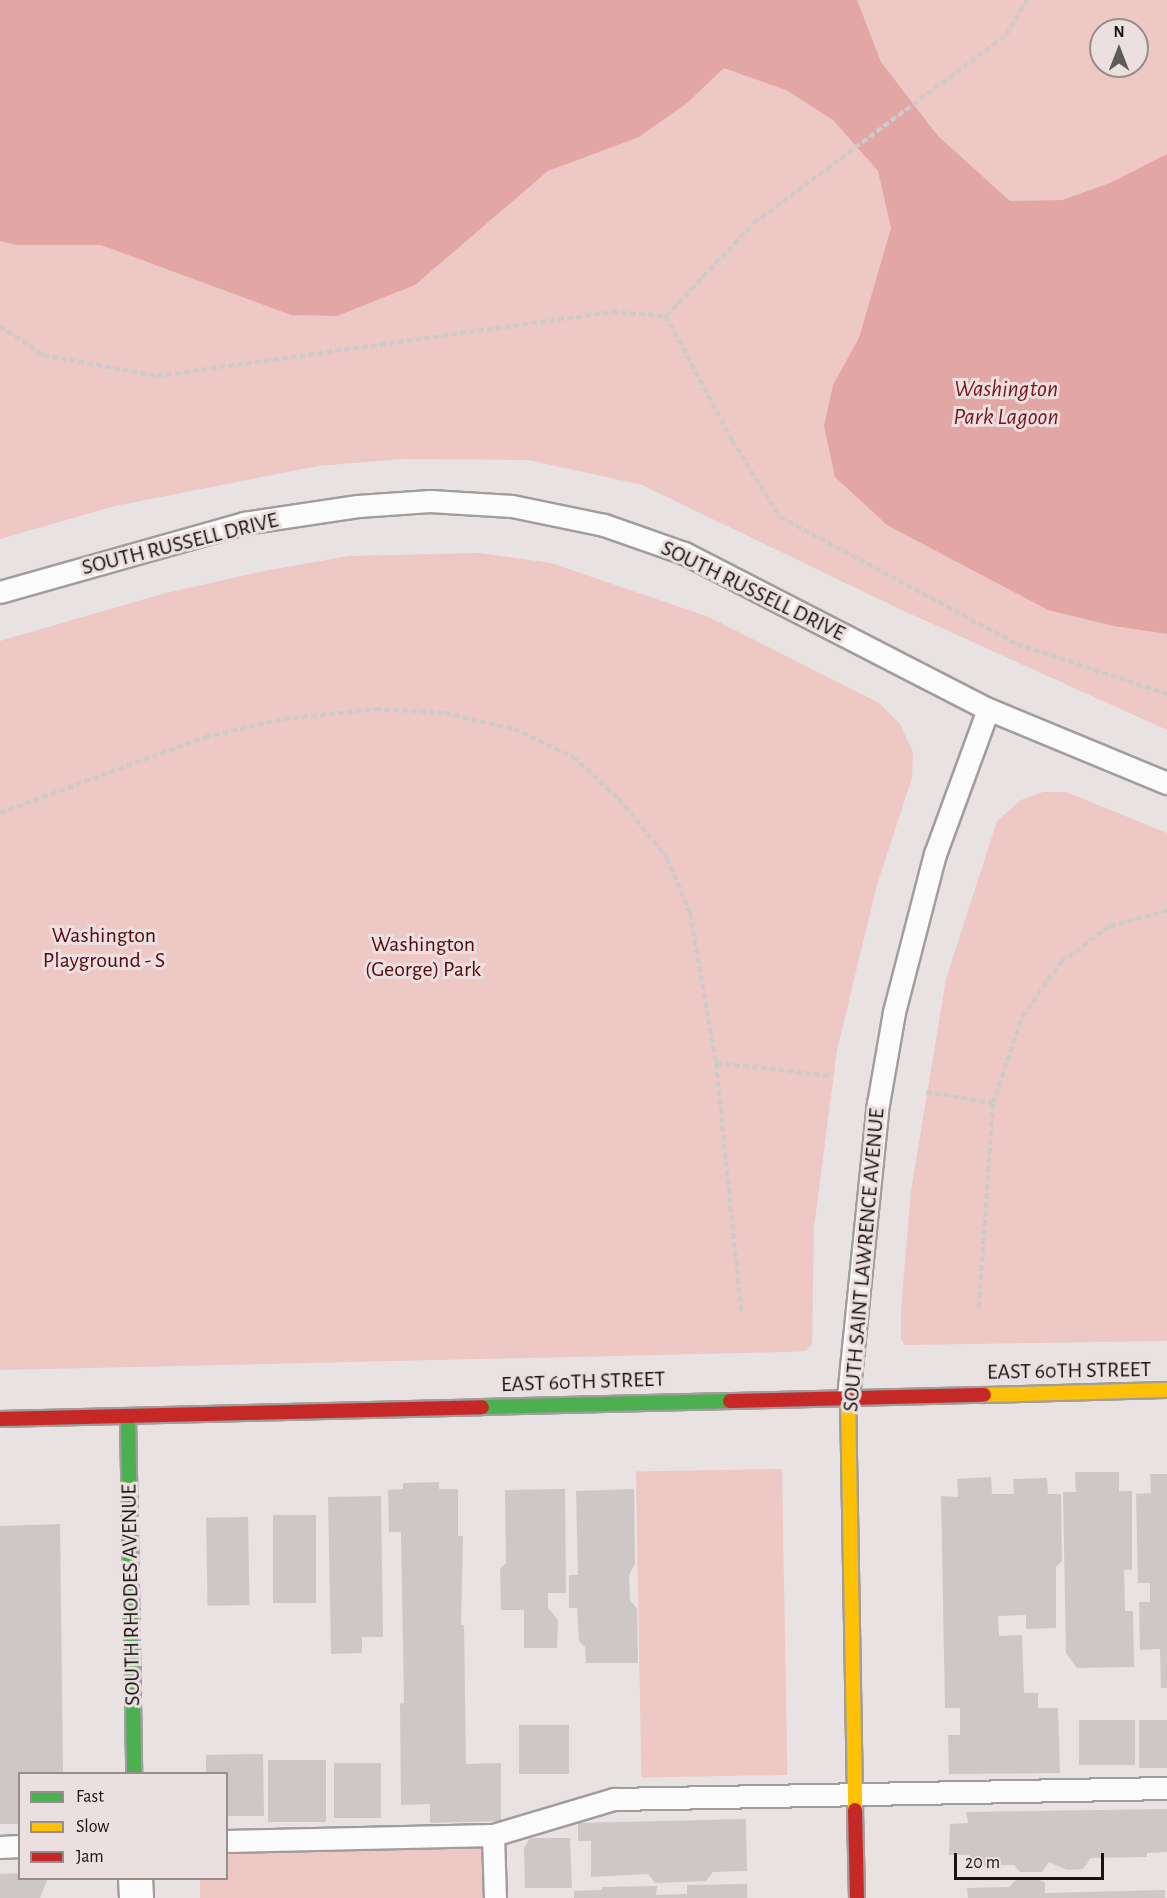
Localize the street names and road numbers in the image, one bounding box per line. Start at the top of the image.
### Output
street label: SOUTH RUSSELL DRIVE [79,507,281,581]
street label: SOUTH RUSSELL DRIVE [657,535,849,647]
street label: SOUTH SAINT LAWRENCE AVENUE [838,1107,890,1413]
street label: EAST 60TH STREET [987,1356,1151,1386]
street label: EAST 60TH STREET [500,1366,666,1398]
street label: SOUTH RHODES AVENUE [116,1484,146,1706]

